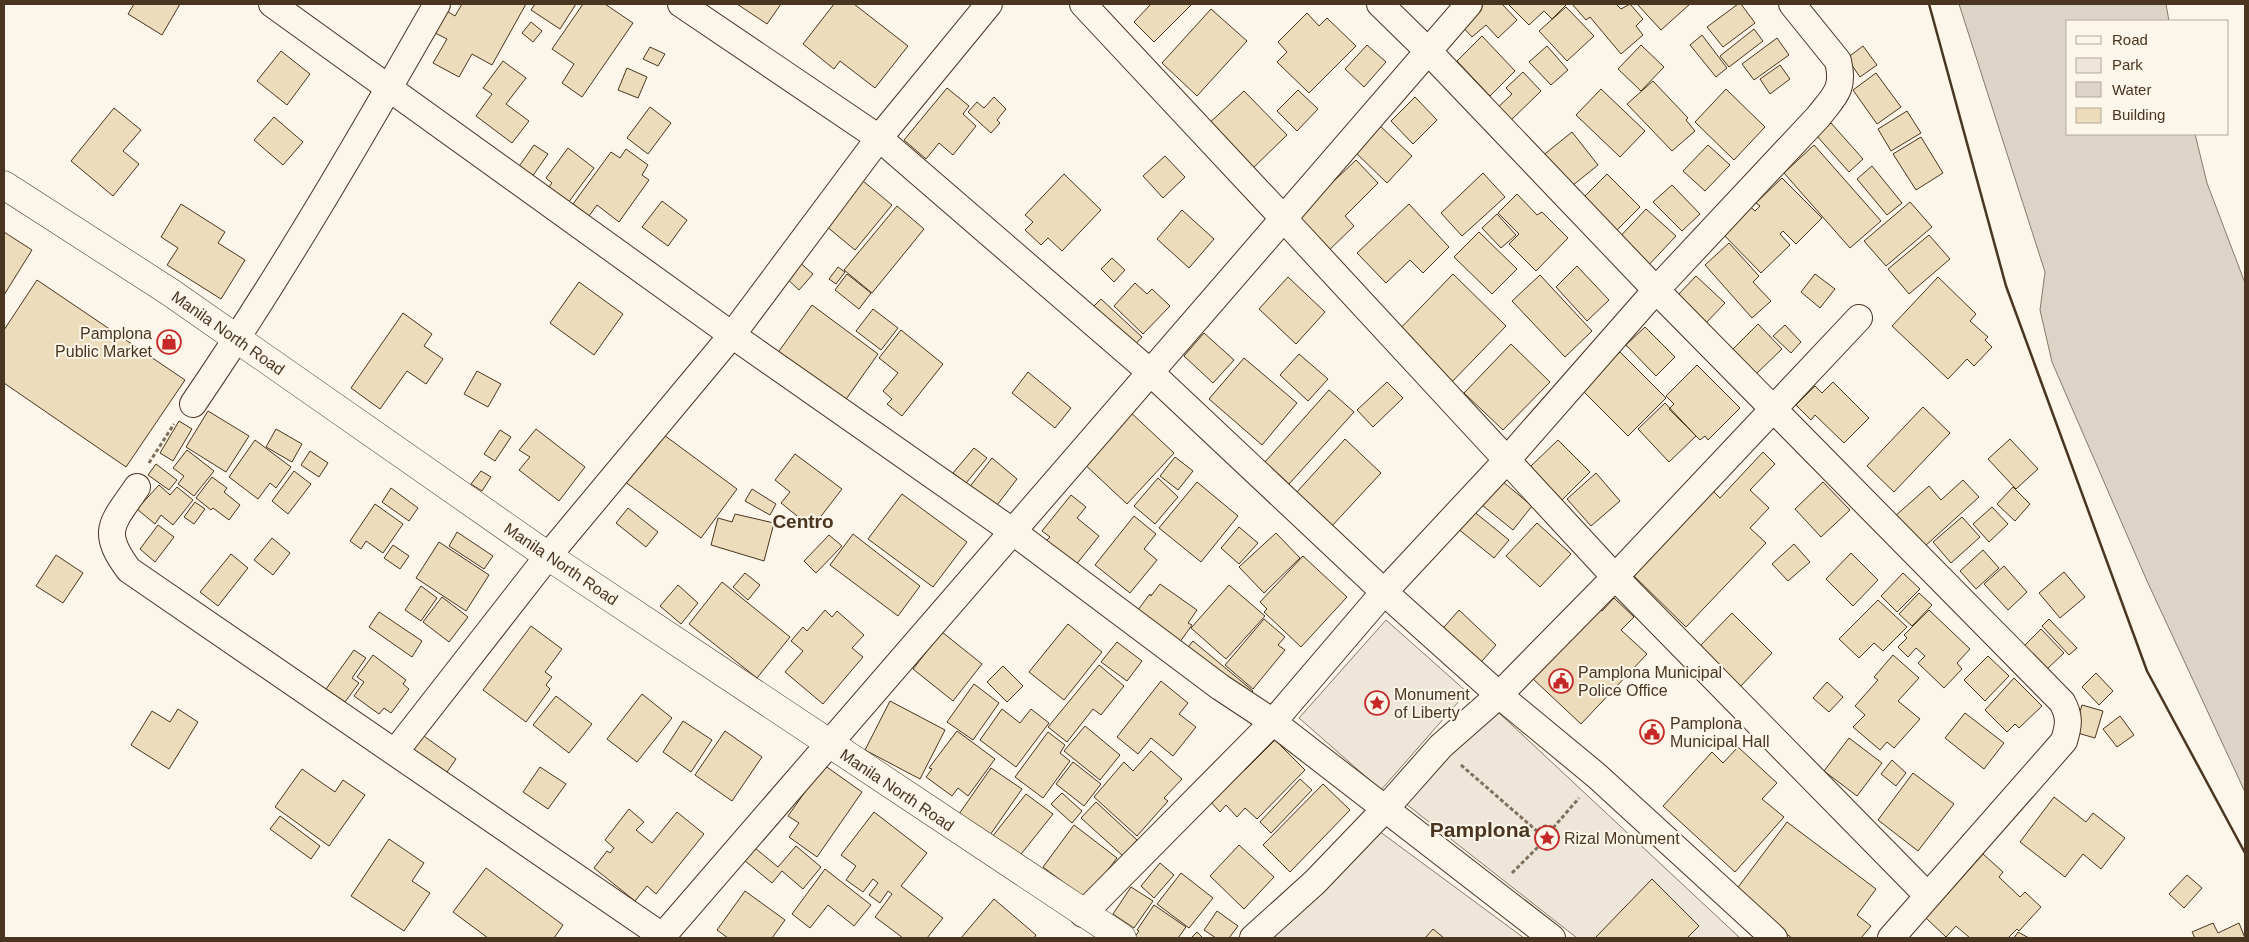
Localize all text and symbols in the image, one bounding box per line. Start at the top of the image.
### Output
legend [2066,20,2229,135]
text: Road [2112,31,2148,48]
text: Park [2112,56,2143,73]
text: Water [2112,81,2151,98]
text: Building [2112,106,2165,123]
street label: Manila North Road [168,288,288,378]
place label: Pamplona Public Market [55,325,153,360]
shop icon: Pamplona Public Market [156,329,182,355]
district label: Centro [772,511,834,532]
street label: Manila North Road [501,520,621,608]
place label: Pamplona Municipal Police Office [1578,664,1722,699]
public building icon: Pamplona Municipal Police Office [1548,668,1574,694]
place label: Monument of Liberty [1394,686,1470,721]
place icon: Monument of Liberty [1364,690,1390,716]
place label: Pamplona Municipal Hall [1670,715,1770,750]
public building icon: Pamplona Municipal Hall [1639,719,1665,745]
street label: Manila North Road [837,746,957,834]
district label: Pamplona [1430,818,1530,841]
place icon: Rizal Monument [1534,825,1560,851]
place label: Rizal Monument [1564,830,1680,847]

